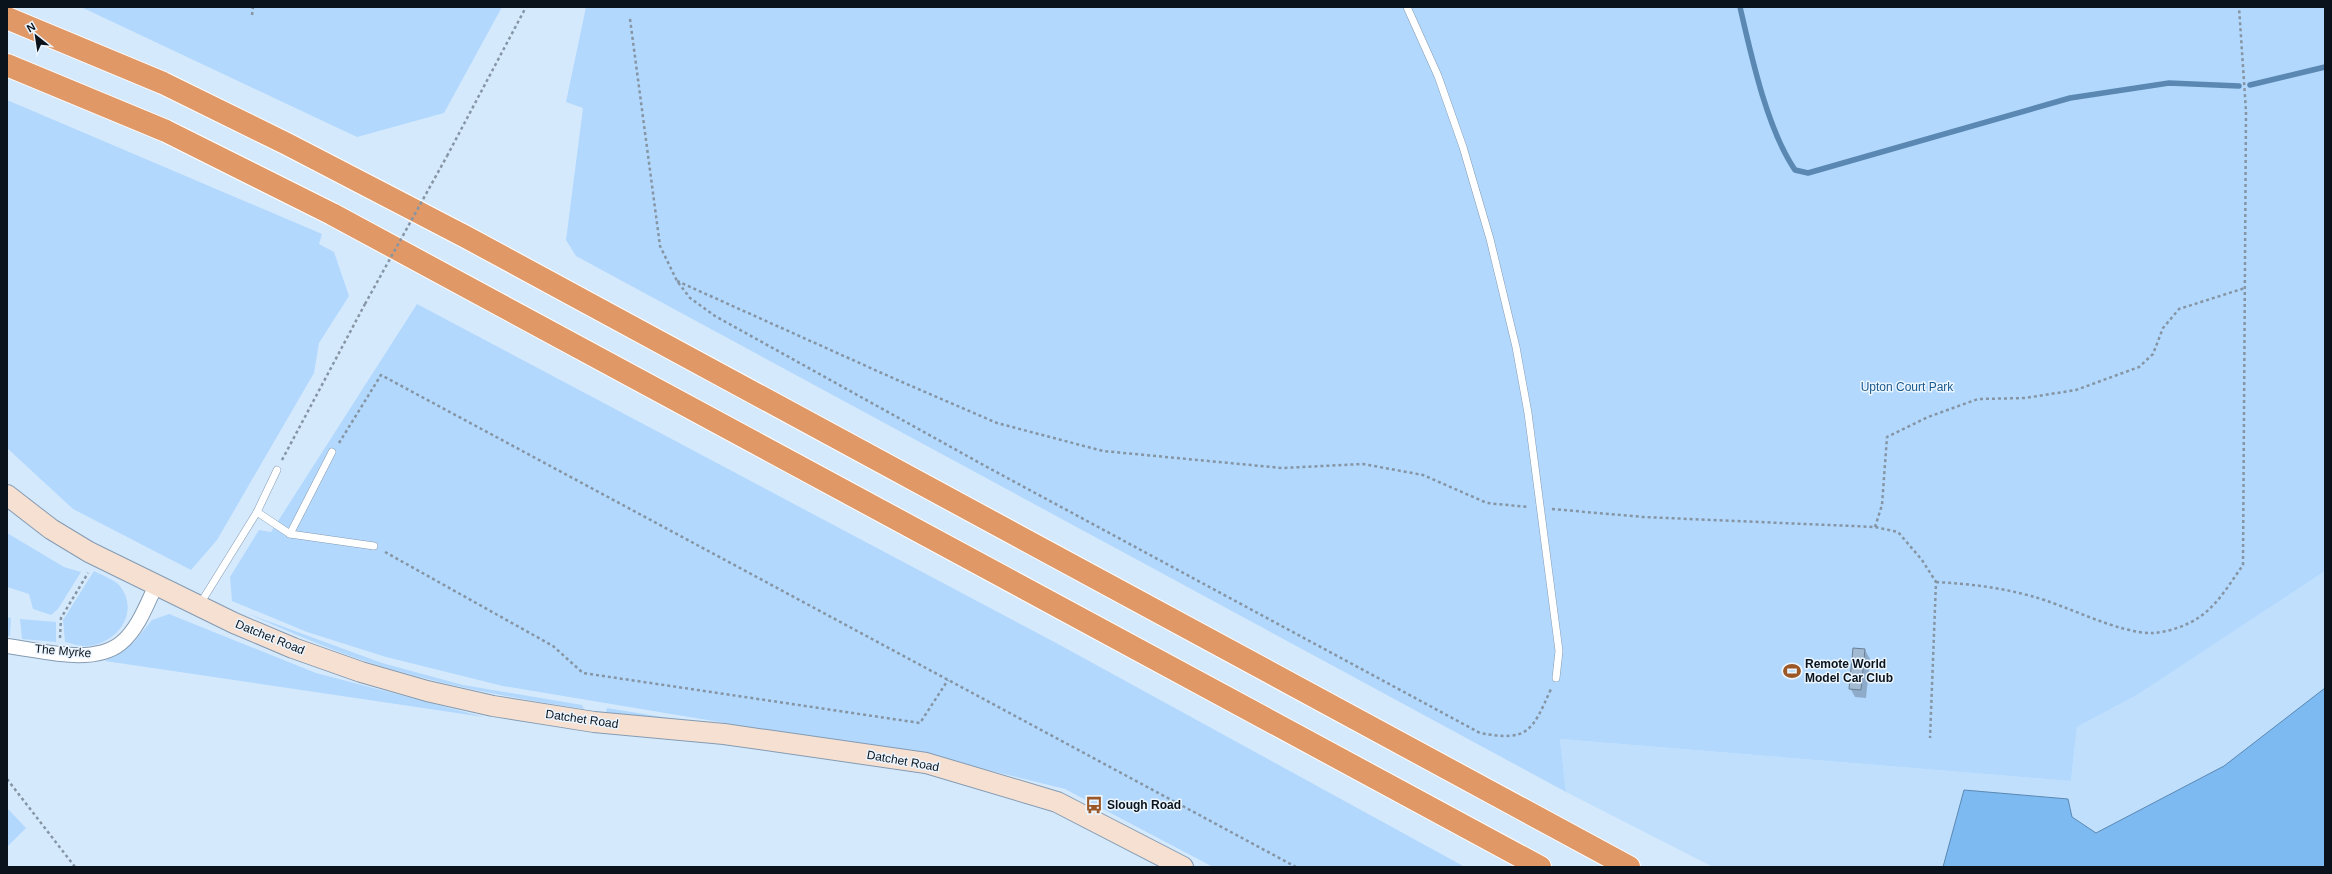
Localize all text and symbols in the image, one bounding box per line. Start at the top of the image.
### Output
north arrow [16,16,56,56]
text: N [25,20,37,35]
park label: Upton Court Park [1861,380,1954,394]
street label: Datchet Road [233,617,307,657]
street label: The Myrke [34,642,92,660]
place label: Remote World Model Car Club [1805,657,1893,685]
sports icon: Remote World Model Car Club [1782,661,1802,681]
street label: Datchet Road [545,707,619,731]
street label: Datchet Road [866,748,940,774]
bus stop icon: Slough Road [1084,795,1104,815]
place label: Slough Road [1107,798,1181,812]

